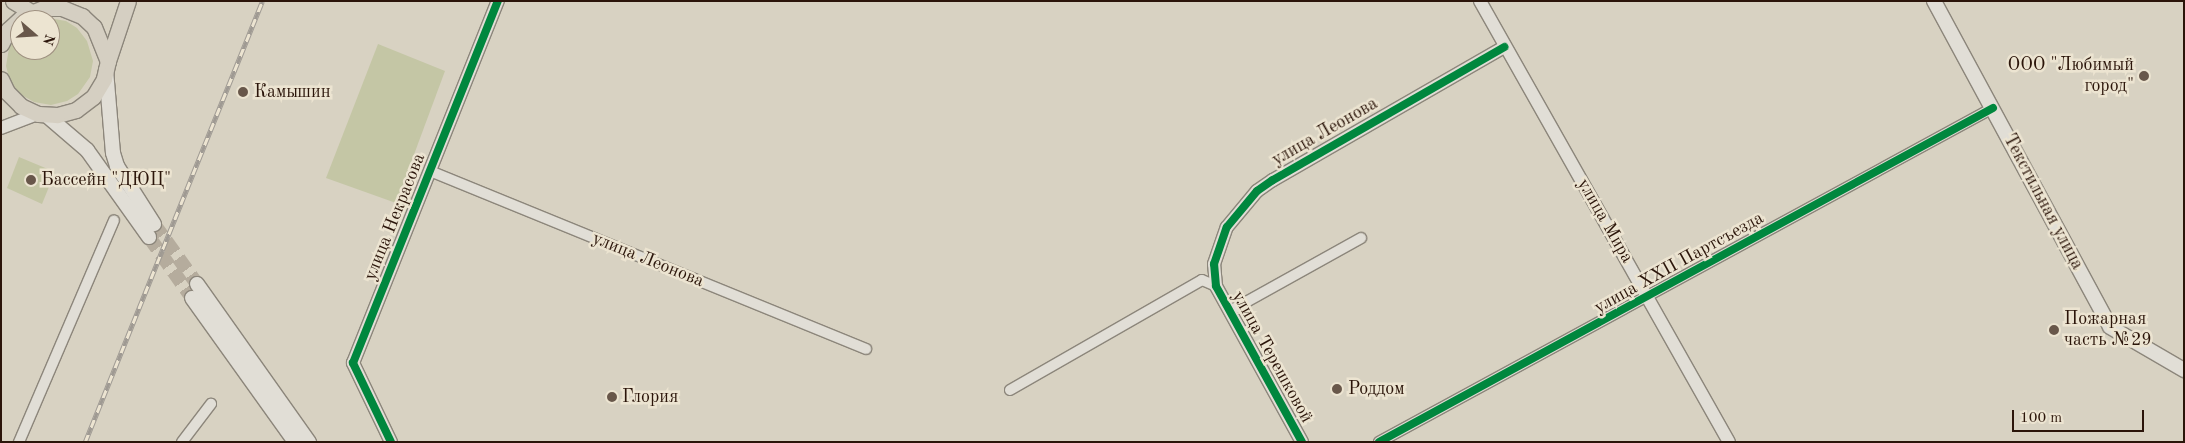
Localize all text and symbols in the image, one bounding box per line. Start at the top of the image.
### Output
north arrow [10,10,60,60]
text: N [40,32,57,47]
place label: ООО "Любимый город" [2008,55,2134,98]
marker: ООО "Любимый город" [2138,70,2150,82]
place label: Камышин [254,81,331,103]
marker: Камышин [236,85,250,99]
street label: улица Леонова [1268,93,1382,171]
street label: Текстильная улица [1998,130,2088,274]
street label: улица Некрасова [360,150,430,284]
place label: Бассейн "ДЮЦ" [41,169,171,191]
marker: Бассейн "ДЮЦ" [25,174,37,186]
street label: улица Мира [1572,175,1638,267]
street label: улица XXII Партсъезда [1591,207,1767,319]
street label: улица Леонова [589,228,707,292]
street label: улица Терешковой [1227,287,1317,427]
place label: Пожарная часть №29 [2064,309,2152,352]
marker: Пожарная часть №29 [2048,324,2060,336]
place label: Роддом [1348,378,1405,400]
marker: Роддом [1330,382,1344,396]
place label: Глория [622,386,678,408]
marker: Глория [606,391,618,403]
scale bar [2015,400,2148,432]
text: 100 m [2020,411,2062,426]

